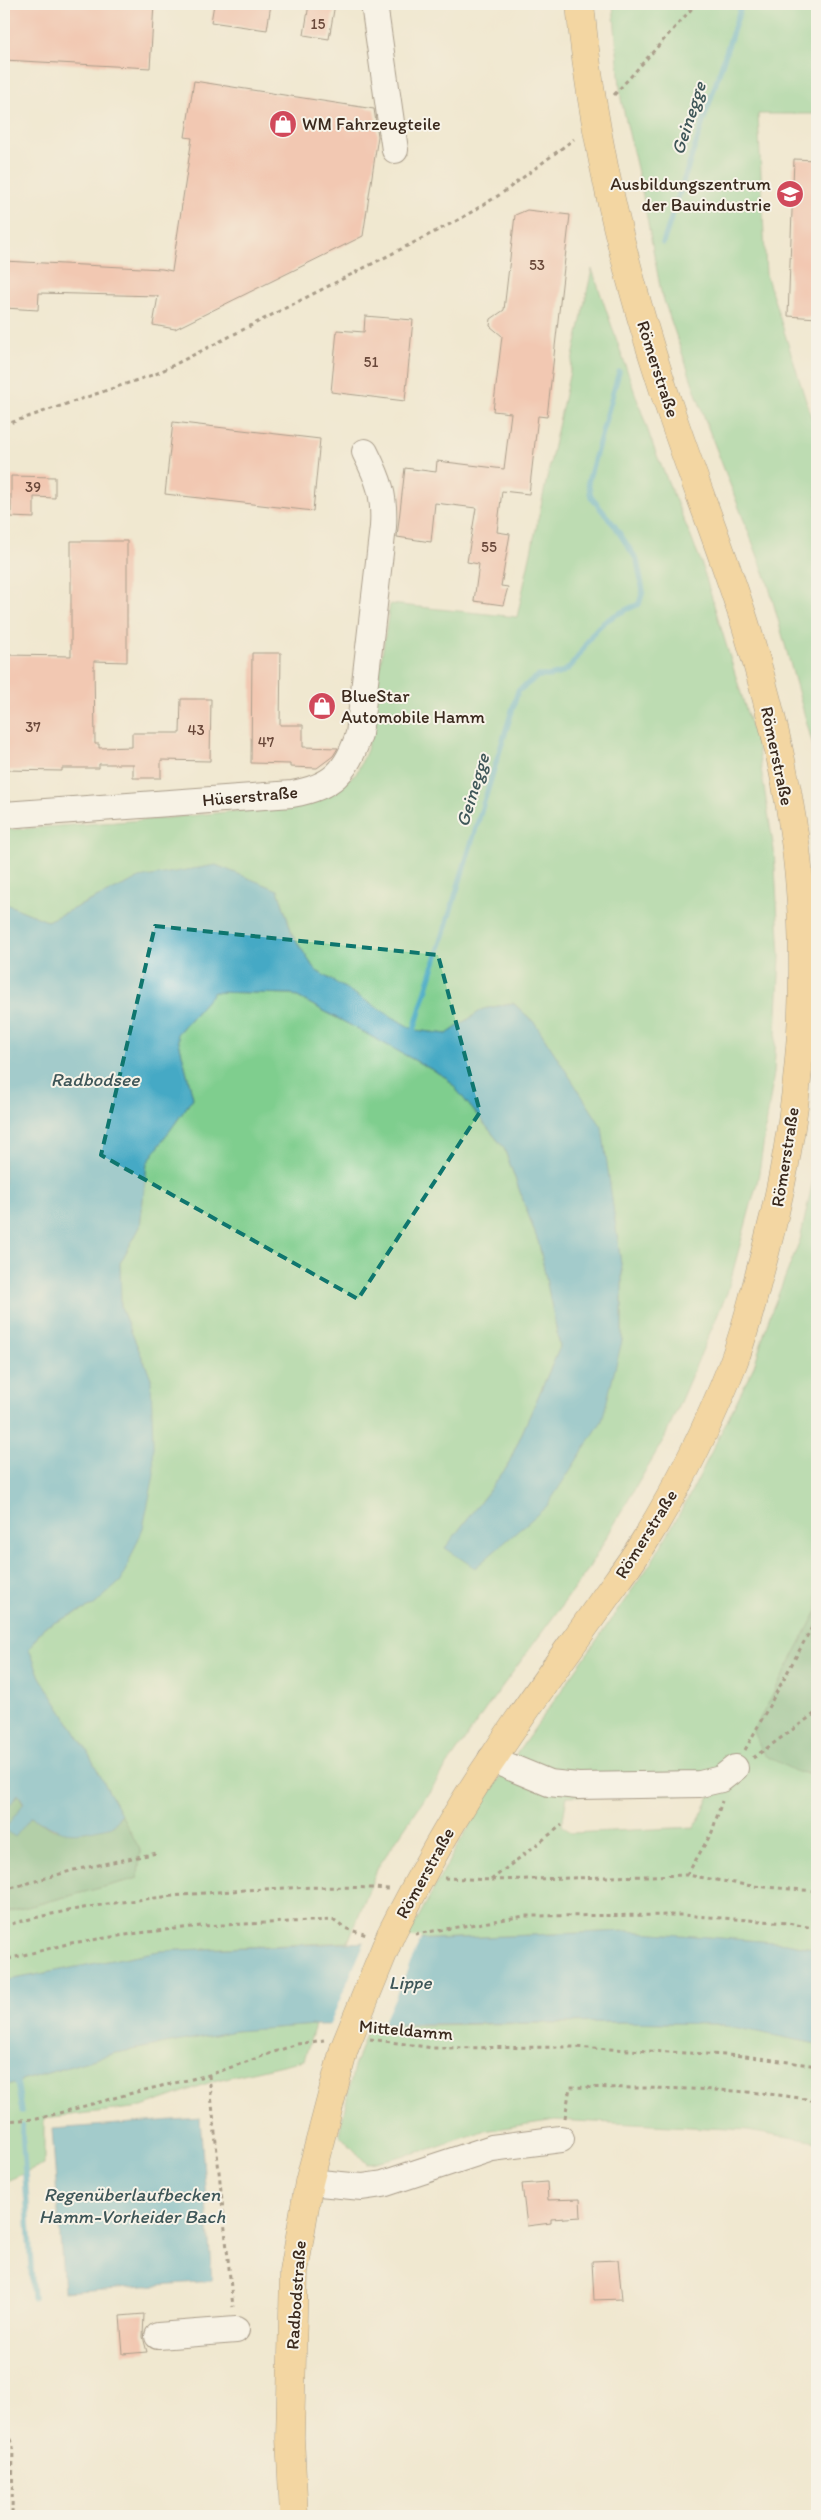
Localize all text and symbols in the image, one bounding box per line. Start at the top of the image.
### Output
house number: 15 [311,15,326,33]
water label: Geinegge [666,78,711,158]
shop icon: WM Fahrzeugteile [268,109,298,139]
place label: WM Fahrzeugteile [302,113,441,135]
place label: Ausbildungszentrum der Bauindustrie [610,173,771,216]
school or university icon: Ausbildungszentrum der Bauindustrie [775,179,805,209]
house number: 53 [529,256,545,274]
street label: Römerstraße [632,318,684,420]
house number: 51 [364,353,378,371]
house number: 39 [25,478,41,496]
house number: 55 [481,538,497,556]
place label: BlueStar Automobile Hamm [341,685,485,728]
shop icon: BlueStar Automobile Hamm [307,691,337,721]
street label: Römerstraße [756,704,798,808]
house number: 37 [25,718,41,736]
house number: 43 [187,721,205,739]
house number: 47 [258,733,275,751]
water label: Geinegge [450,750,495,830]
street label: Hüserstraße [201,781,299,811]
water label: Radbodsee [51,1068,140,1091]
street label: Römerstraße [766,1106,804,1208]
street label: Römerstraße [610,1485,682,1583]
street label: Römerstraße [391,1824,459,1922]
water label: Lippe [389,1971,432,1994]
street label: Mitteldamm [358,2015,454,2045]
water label: Regenüberlaufbecken Hamm-Vorheider Bach [39,2183,225,2228]
street label: Radbodstraße [281,2240,311,2350]

